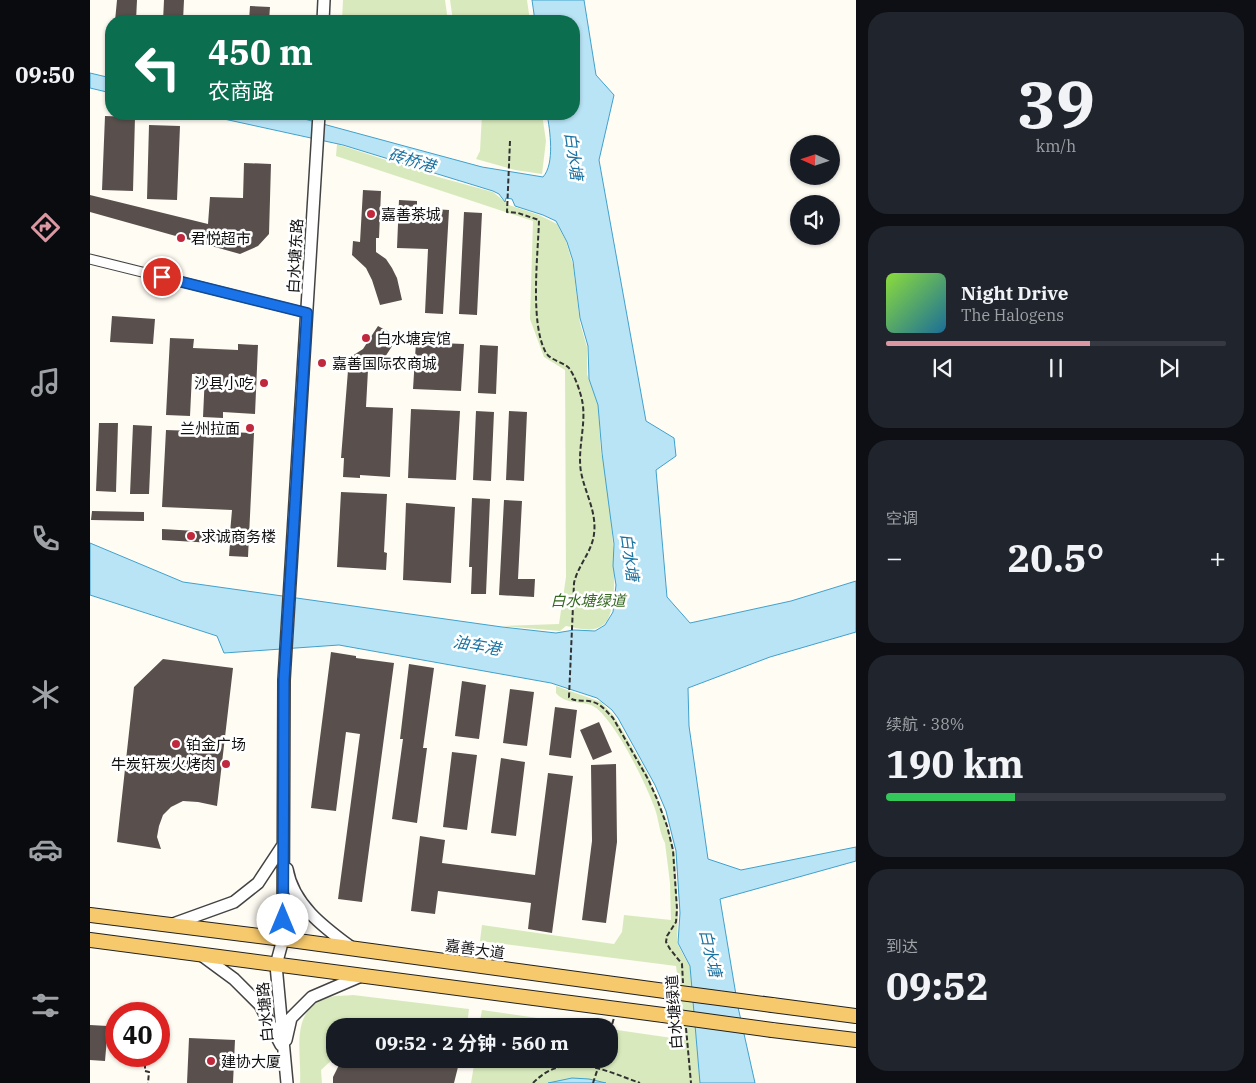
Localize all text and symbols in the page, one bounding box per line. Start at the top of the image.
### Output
text: 450 m [208,29,313,75]
icon: left [125,35,190,100]
text: 09:50 [15,60,75,89]
text: 39 [1017,61,1095,146]
text: 农商路 [208,76,274,105]
water label: 白水塘 [561,131,588,184]
north arrow [790,135,840,185]
map controls [790,135,840,245]
text: km/h [1036,136,1076,156]
water label: 砖桥港 [386,144,440,177]
button: sound [790,195,840,245]
place label: 嘉善茶城 [381,205,441,224]
marker: 嘉善茶城 [365,208,377,220]
icon: directions [28,210,63,245]
street label: 白水塘东路 [284,218,306,294]
place label: 君悦超市 [191,229,251,248]
marker: 君悦超市 [175,232,187,244]
pin [141,256,183,298]
icon: arrive [148,263,176,291]
text: Night Drive [961,281,1069,305]
text: The Halogens [961,305,1064,325]
place label: 白水塘宾馆 [376,329,451,348]
marker: 白水塘宾馆 [360,332,372,344]
place label: 嘉善国际农商城 [332,354,437,373]
icon: previous [929,354,957,382]
icon: pause [1042,354,1070,382]
icon: next [1155,354,1183,382]
marker: 嘉善国际农商城 [316,357,328,369]
icon: music [28,365,63,400]
place label: 沙县小吃 [194,374,254,393]
marker: 沙县小吃 [258,377,270,389]
place label: 兰州拉面 [180,419,240,438]
marker: 兰州拉面 [244,422,256,434]
text: 空调 [886,508,918,528]
icon: phone [28,521,63,556]
place label: 求诚商务楼 [201,527,276,546]
marker: 求诚商务楼 [185,530,197,542]
water label: 白水塘 [617,532,644,585]
text: 20.5° [1008,533,1104,582]
text: − [886,539,903,576]
text: + [1209,539,1226,576]
park label: 白水塘绿道 [550,591,627,610]
water label: 油车港 [452,631,504,659]
icon: climate [28,677,63,712]
text: 续航 · 38% [886,714,964,734]
place label: 铂金广场 [186,735,246,754]
marker: 铂金广场 [170,738,182,750]
text: 190 km [886,739,1024,788]
place label: 牛炭轩炭火烤肉 [111,755,216,774]
marker: 牛炭轩炭火烤肉 [220,758,232,770]
icon: car [28,832,63,867]
position arrow [256,893,308,945]
water label: 白水塘 [696,927,727,982]
street label: 嘉善大道 [444,935,506,963]
text: 到达 [886,936,918,956]
text: 09:52 [886,961,989,1010]
street label: 白水塘绿道 [662,974,686,1050]
street label: 白水塘路 [253,981,277,1043]
icon: filters [28,988,63,1023]
speed limit sign: 40 [105,1002,170,1067]
text: 09:52 · 2 分钟 · 560 m [375,1031,569,1055]
place label: 建协大厦 [221,1052,281,1071]
marker: 建协大厦 [205,1055,217,1067]

